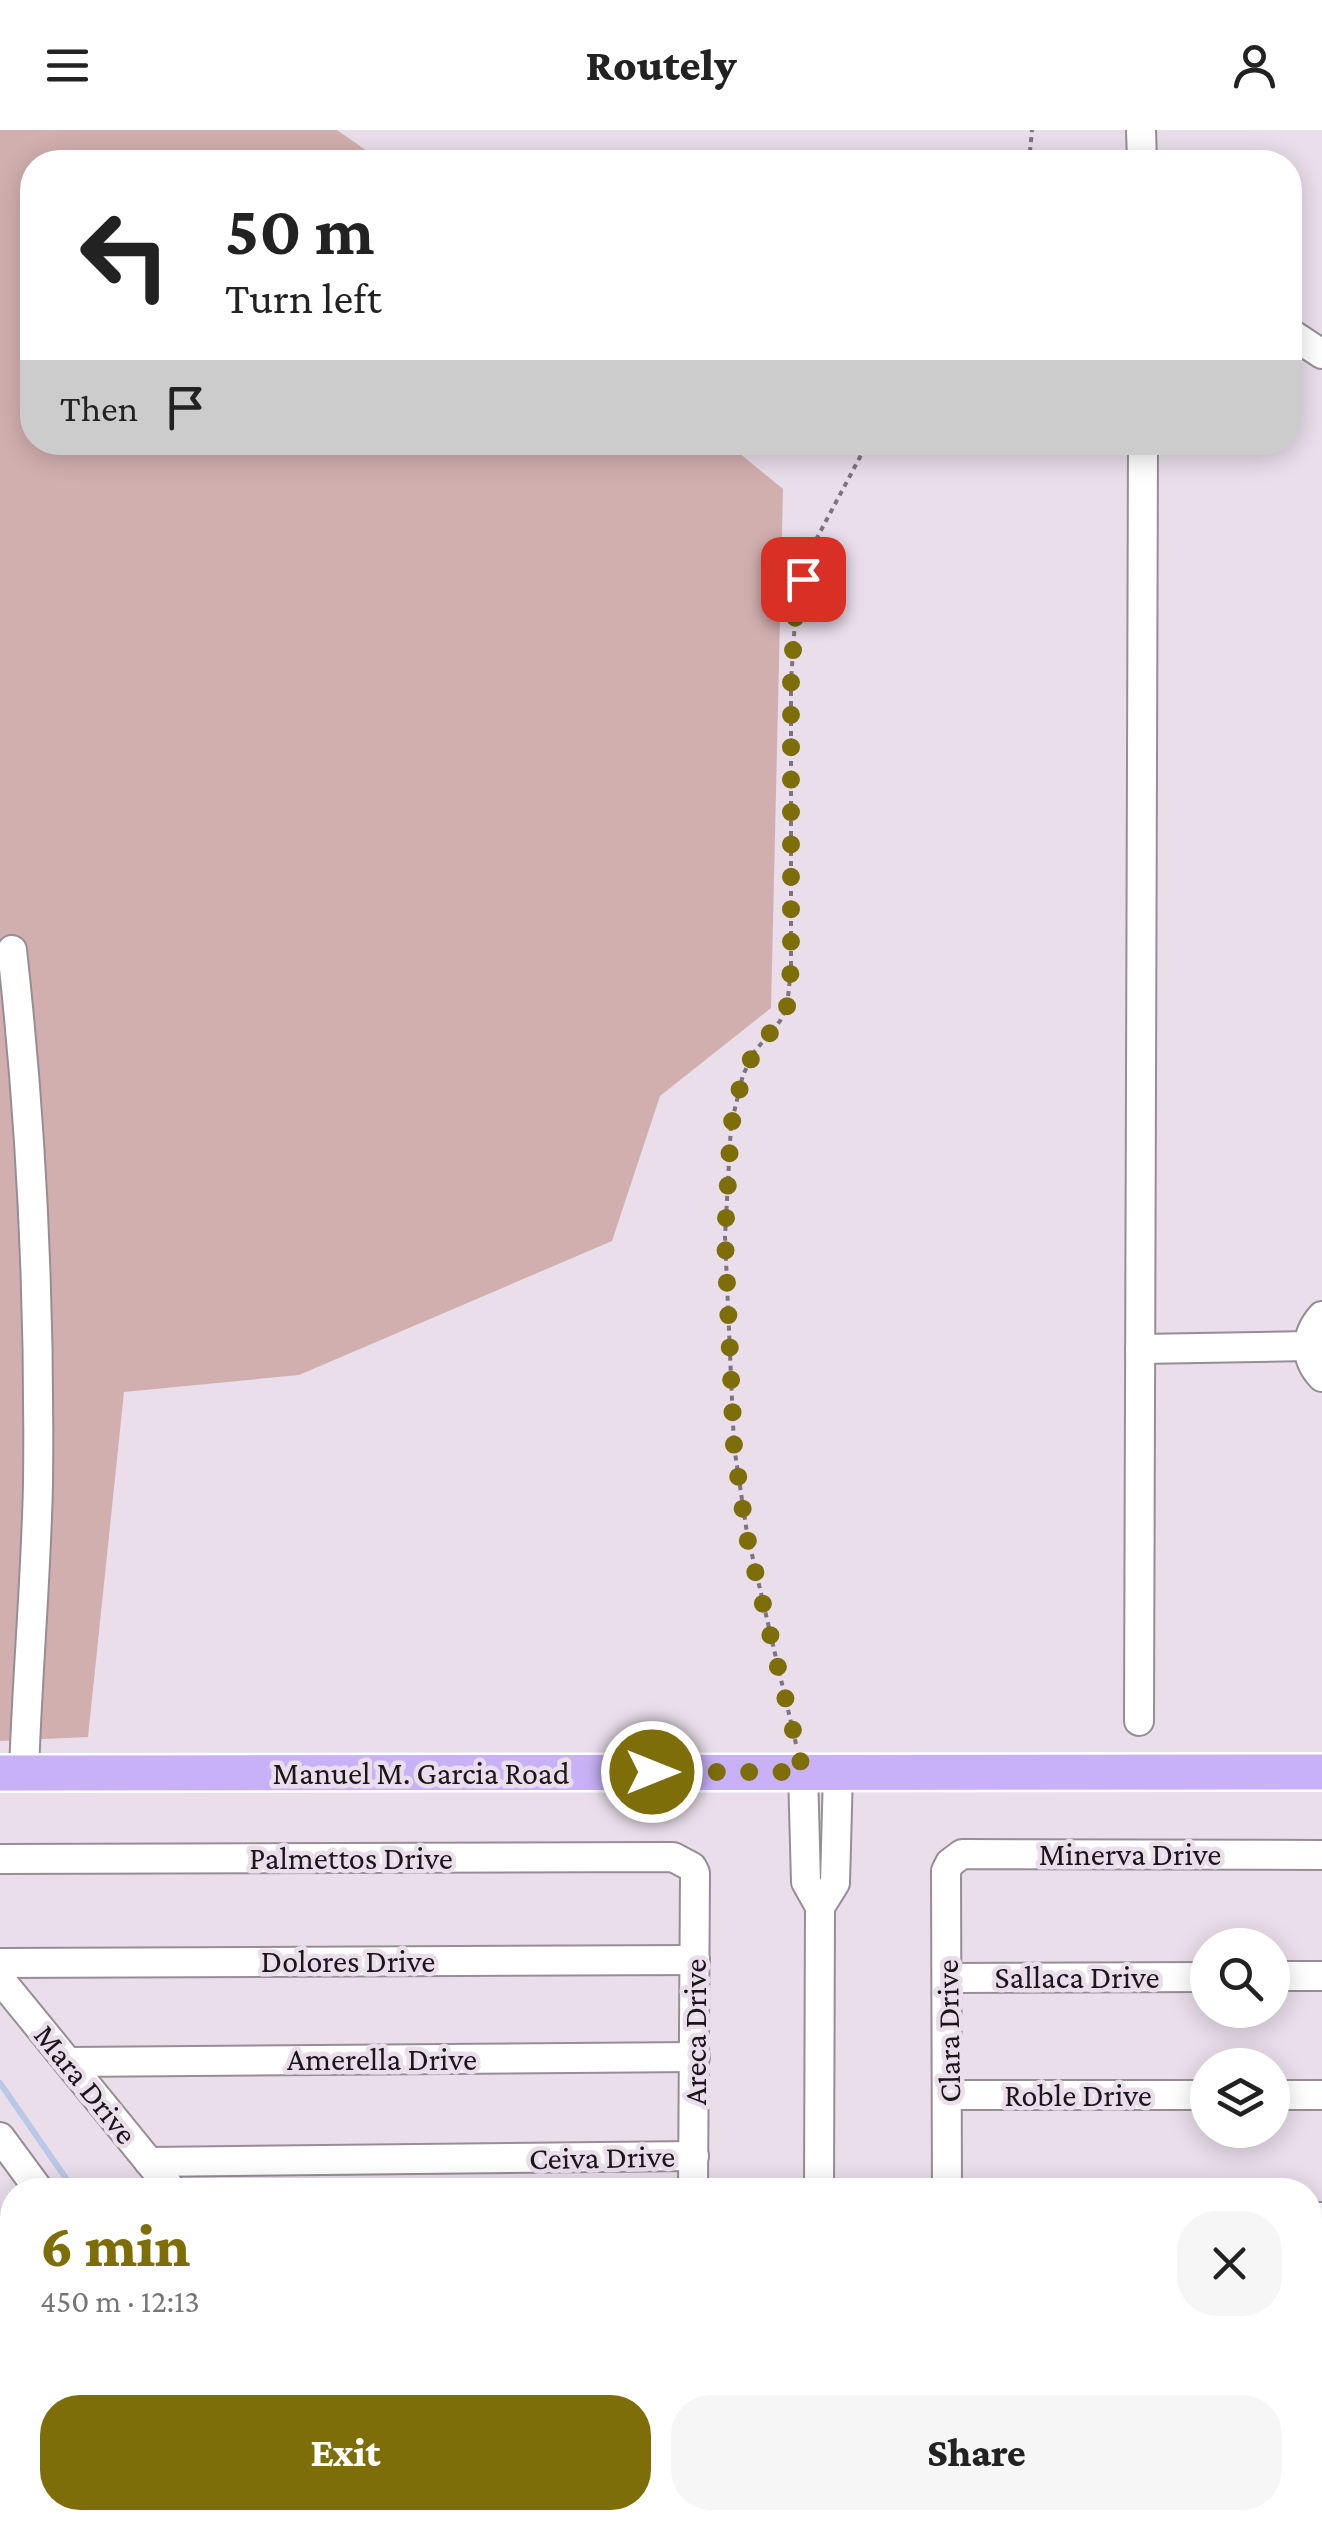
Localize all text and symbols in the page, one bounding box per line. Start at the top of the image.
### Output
icon: menu [40,38,95,93]
icon: person [1227,38,1282,93]
text: Routely [585,40,737,90]
icon: left [60,190,190,320]
text: 50 m [225,191,375,269]
text: Turn left [225,273,382,323]
icon: arrive [158,380,213,435]
text: Then [60,387,138,429]
pin [761,537,846,622]
icon: arrive [776,552,831,607]
position arrow [600,1720,704,1824]
street label: Manuel M. Garcia Road [273,1755,570,1791]
street label: Minerva Drive [1039,1836,1221,1872]
street label: Palmettos Drive [249,1840,453,1876]
map controls [1190,1928,1290,2148]
button: search [1190,1928,1290,2028]
street label: Dolores Drive [261,1943,435,1979]
street label: Areca Drive [677,1959,713,2105]
street label: Clara Drive [929,1959,967,2103]
street label: Sallaca Drive [994,1959,1160,1995]
street label: Mara Drive [27,2017,145,2151]
street label: Amerella Drive [287,2041,477,2077]
button: layers [1190,2048,1290,2148]
street label: Roble Drive [1004,2077,1152,2113]
street label: Ceiva Drive [529,2138,675,2176]
button: close [1177,2211,1282,2316]
text: 6 min [40,2212,190,2279]
text: 450 m · 12:13 [40,2283,200,2319]
button: Exit [40,2395,651,2510]
button: Share [671,2395,1282,2510]

